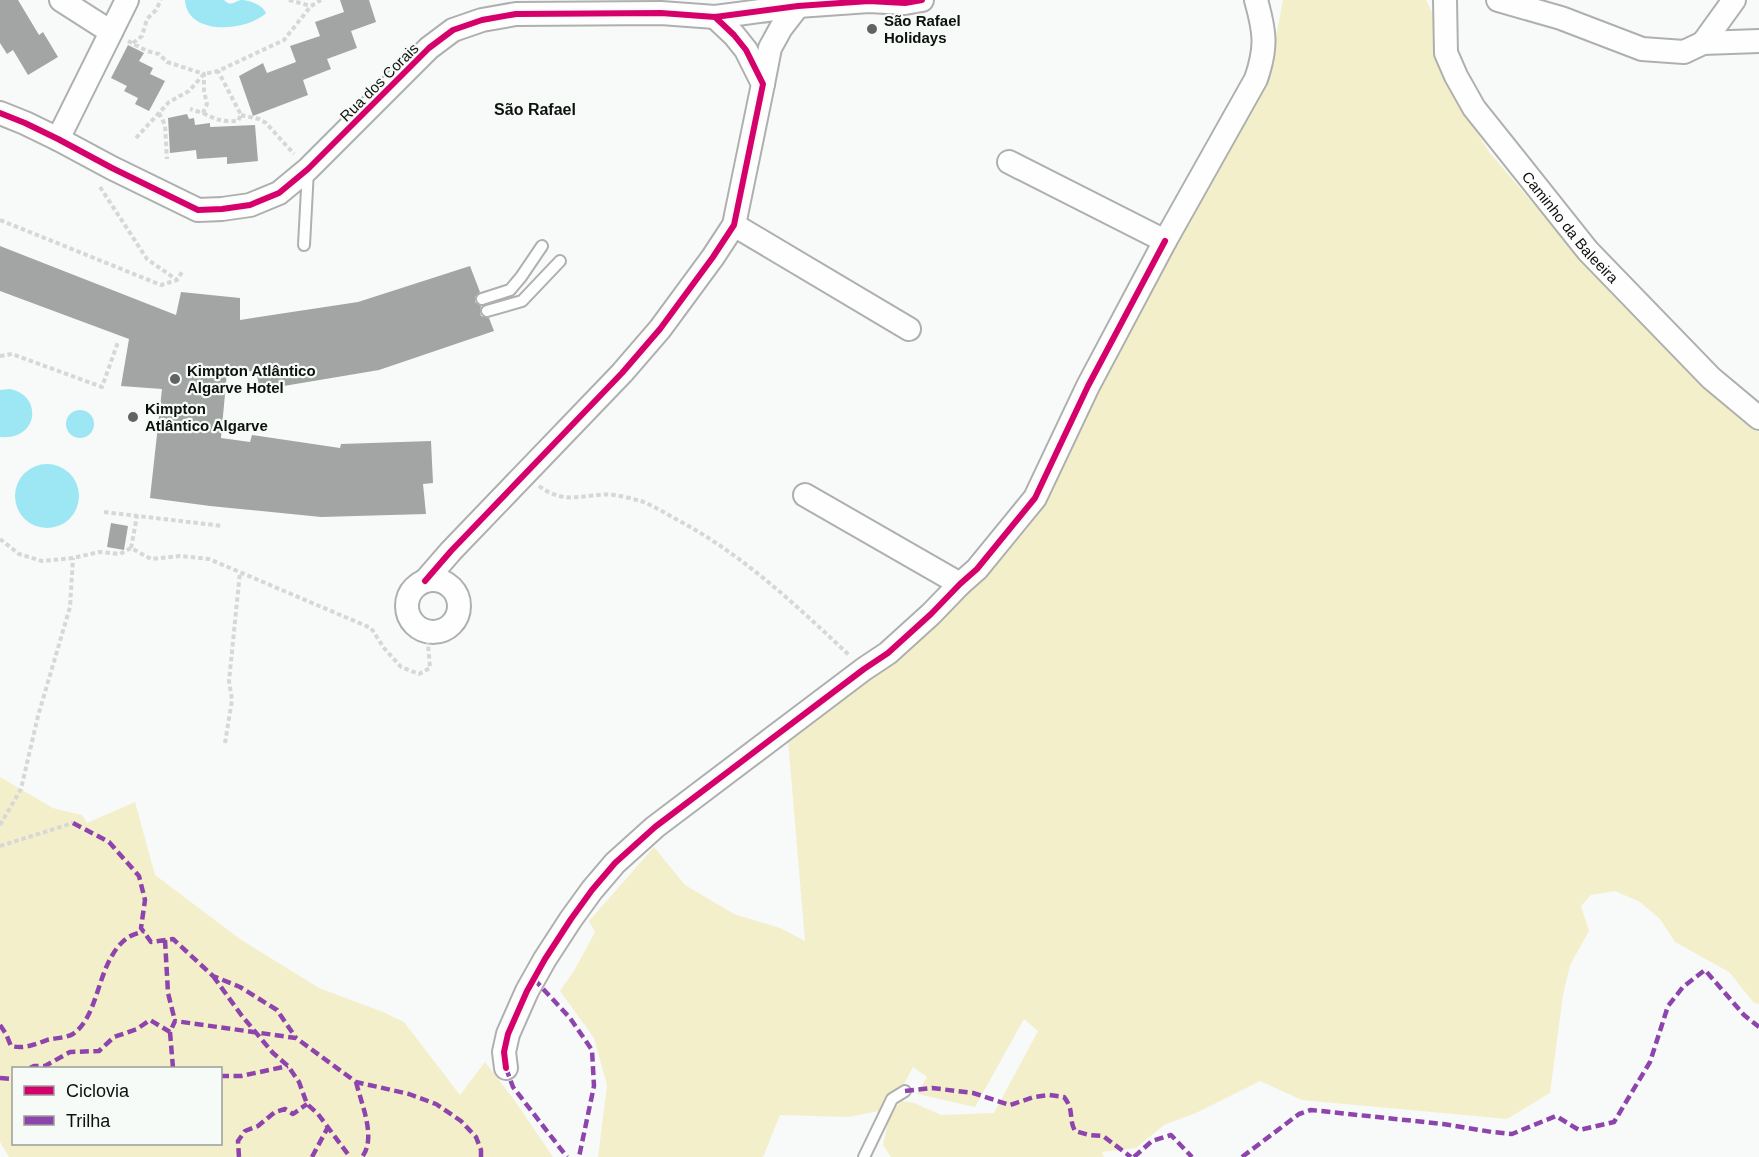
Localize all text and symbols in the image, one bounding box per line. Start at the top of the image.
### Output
place label: São Rafael Holidays [884,12,961,46]
marker: São Rafael Holidays [865,22,879,36]
street label: Rua dos Corais [336,39,422,125]
district label: São Rafael [494,101,576,118]
street label: Caminho da Baleeira [1519,168,1623,286]
place label: Kimpton Atlântico Algarve Hotel [187,362,316,396]
marker: Kimpton Atlântico Algarve Hotel [168,372,182,386]
place label: Kimpton Atlântico Algarve [145,400,268,434]
marker: Kimpton Atlântico Algarve [126,410,140,424]
legend [12,1067,222,1145]
text: Ciclovia [66,1081,130,1101]
text: Trilha [66,1111,111,1131]

